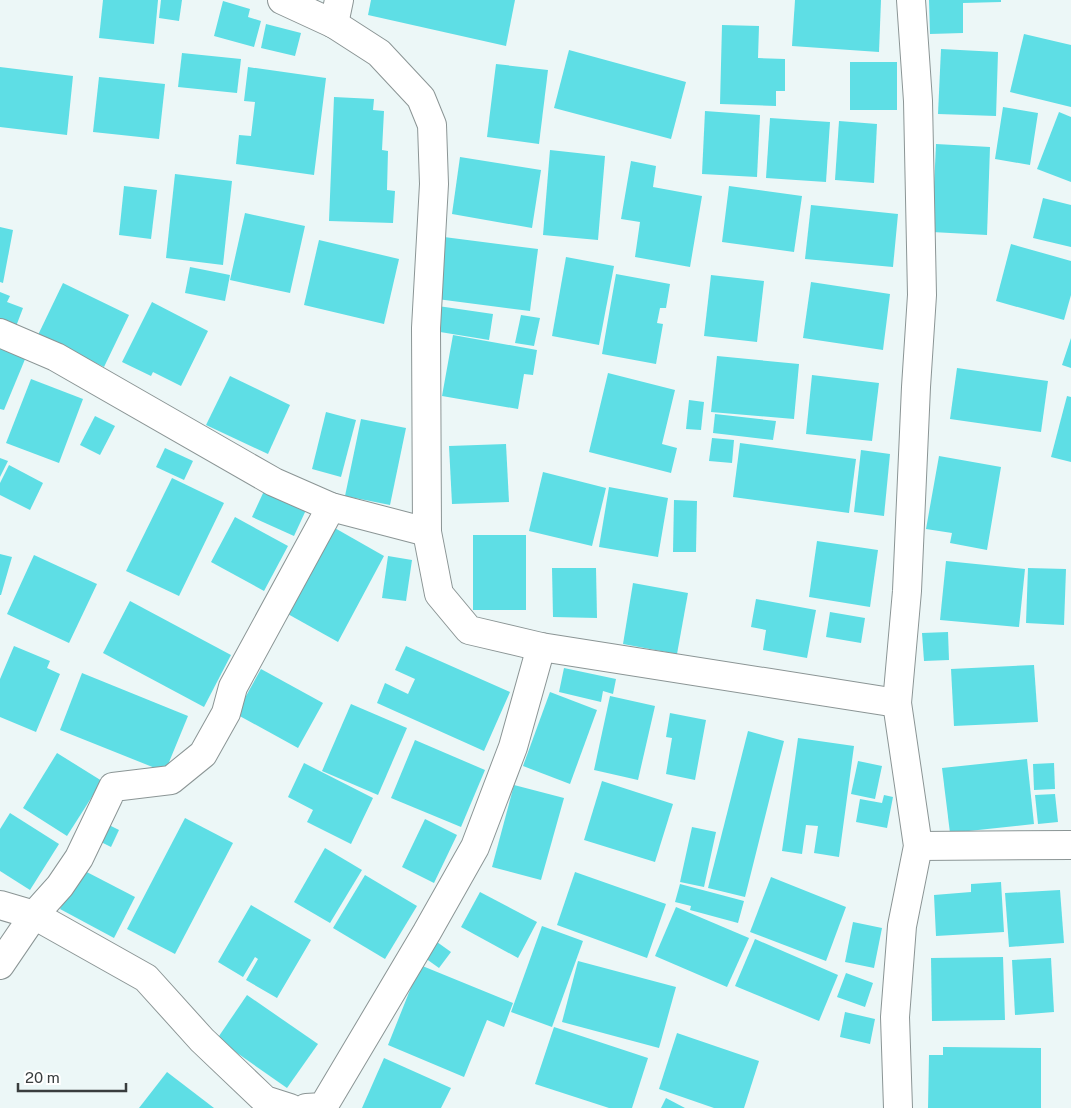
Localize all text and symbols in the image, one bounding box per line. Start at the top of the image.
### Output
scale bar [18,1060,125,1092]
text: 20 m [25,1069,60,1086]

